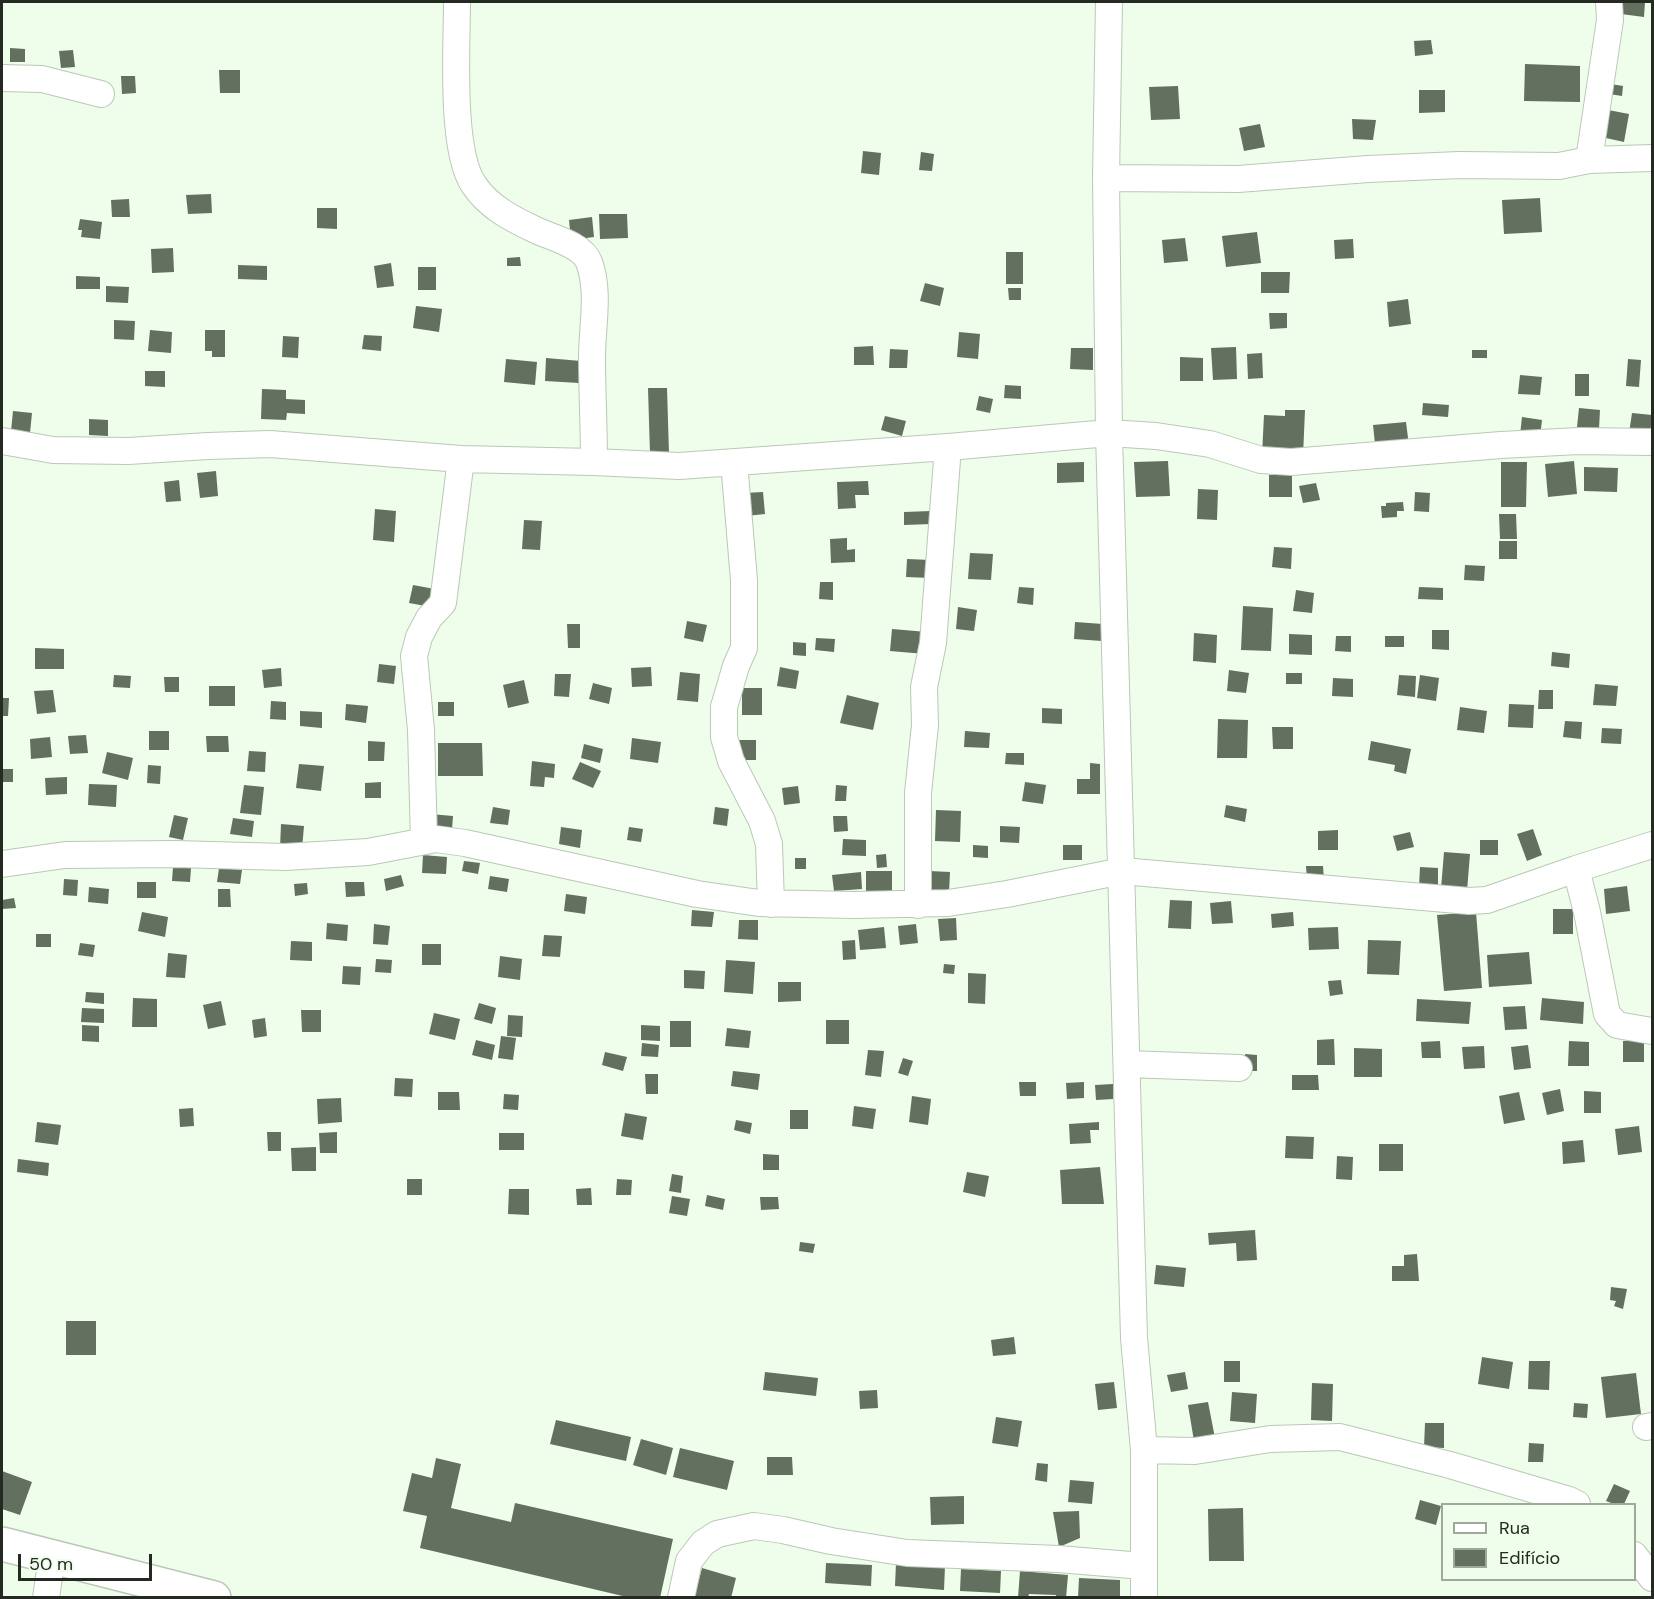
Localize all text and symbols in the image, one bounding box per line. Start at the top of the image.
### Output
legend [1441,1503,1636,1581]
text: Rua [1499,1516,1530,1540]
scale bar [21,1542,154,1580]
text: Edifício [1499,1546,1560,1570]
text: 50 m [29,1552,73,1576]

